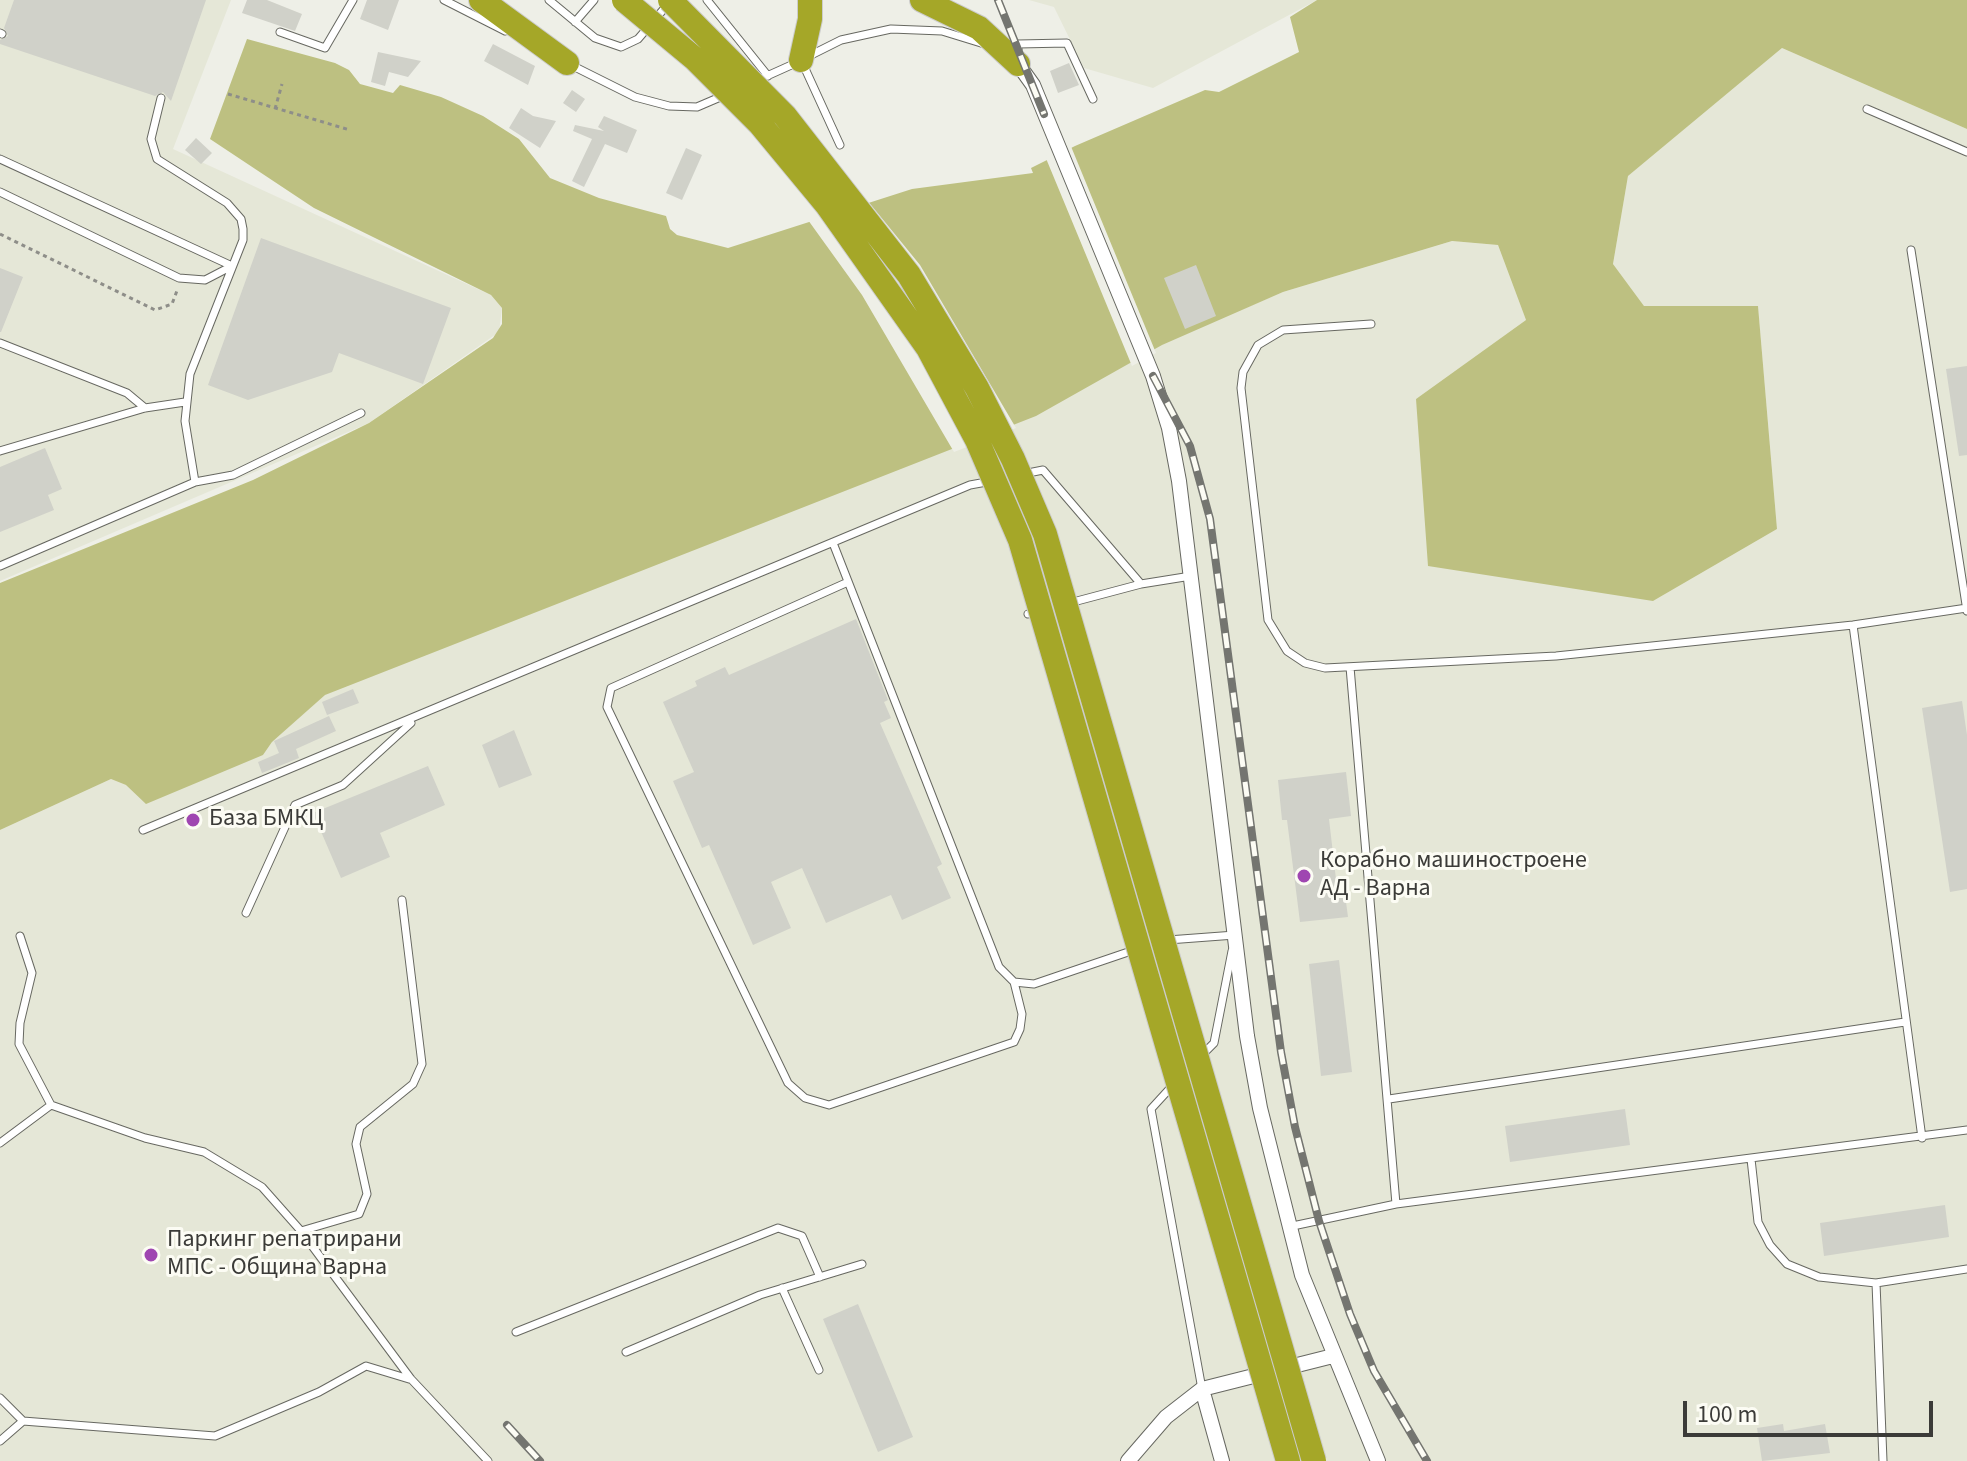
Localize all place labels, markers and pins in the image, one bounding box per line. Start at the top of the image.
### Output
place label: База БМКЦ [209,806,324,834]
marker: База БМКЦ [184,811,202,829]
place label: Корабно машиностроене АД - Варна [1320,848,1587,904]
marker: Корабно машиностроене АД - Варна [1295,867,1313,885]
place label: Паркинг репатрирани МПС - Община Варна [167,1227,402,1283]
marker: Паркинг репатрирани МПС - Община Варна [142,1246,160,1264]

